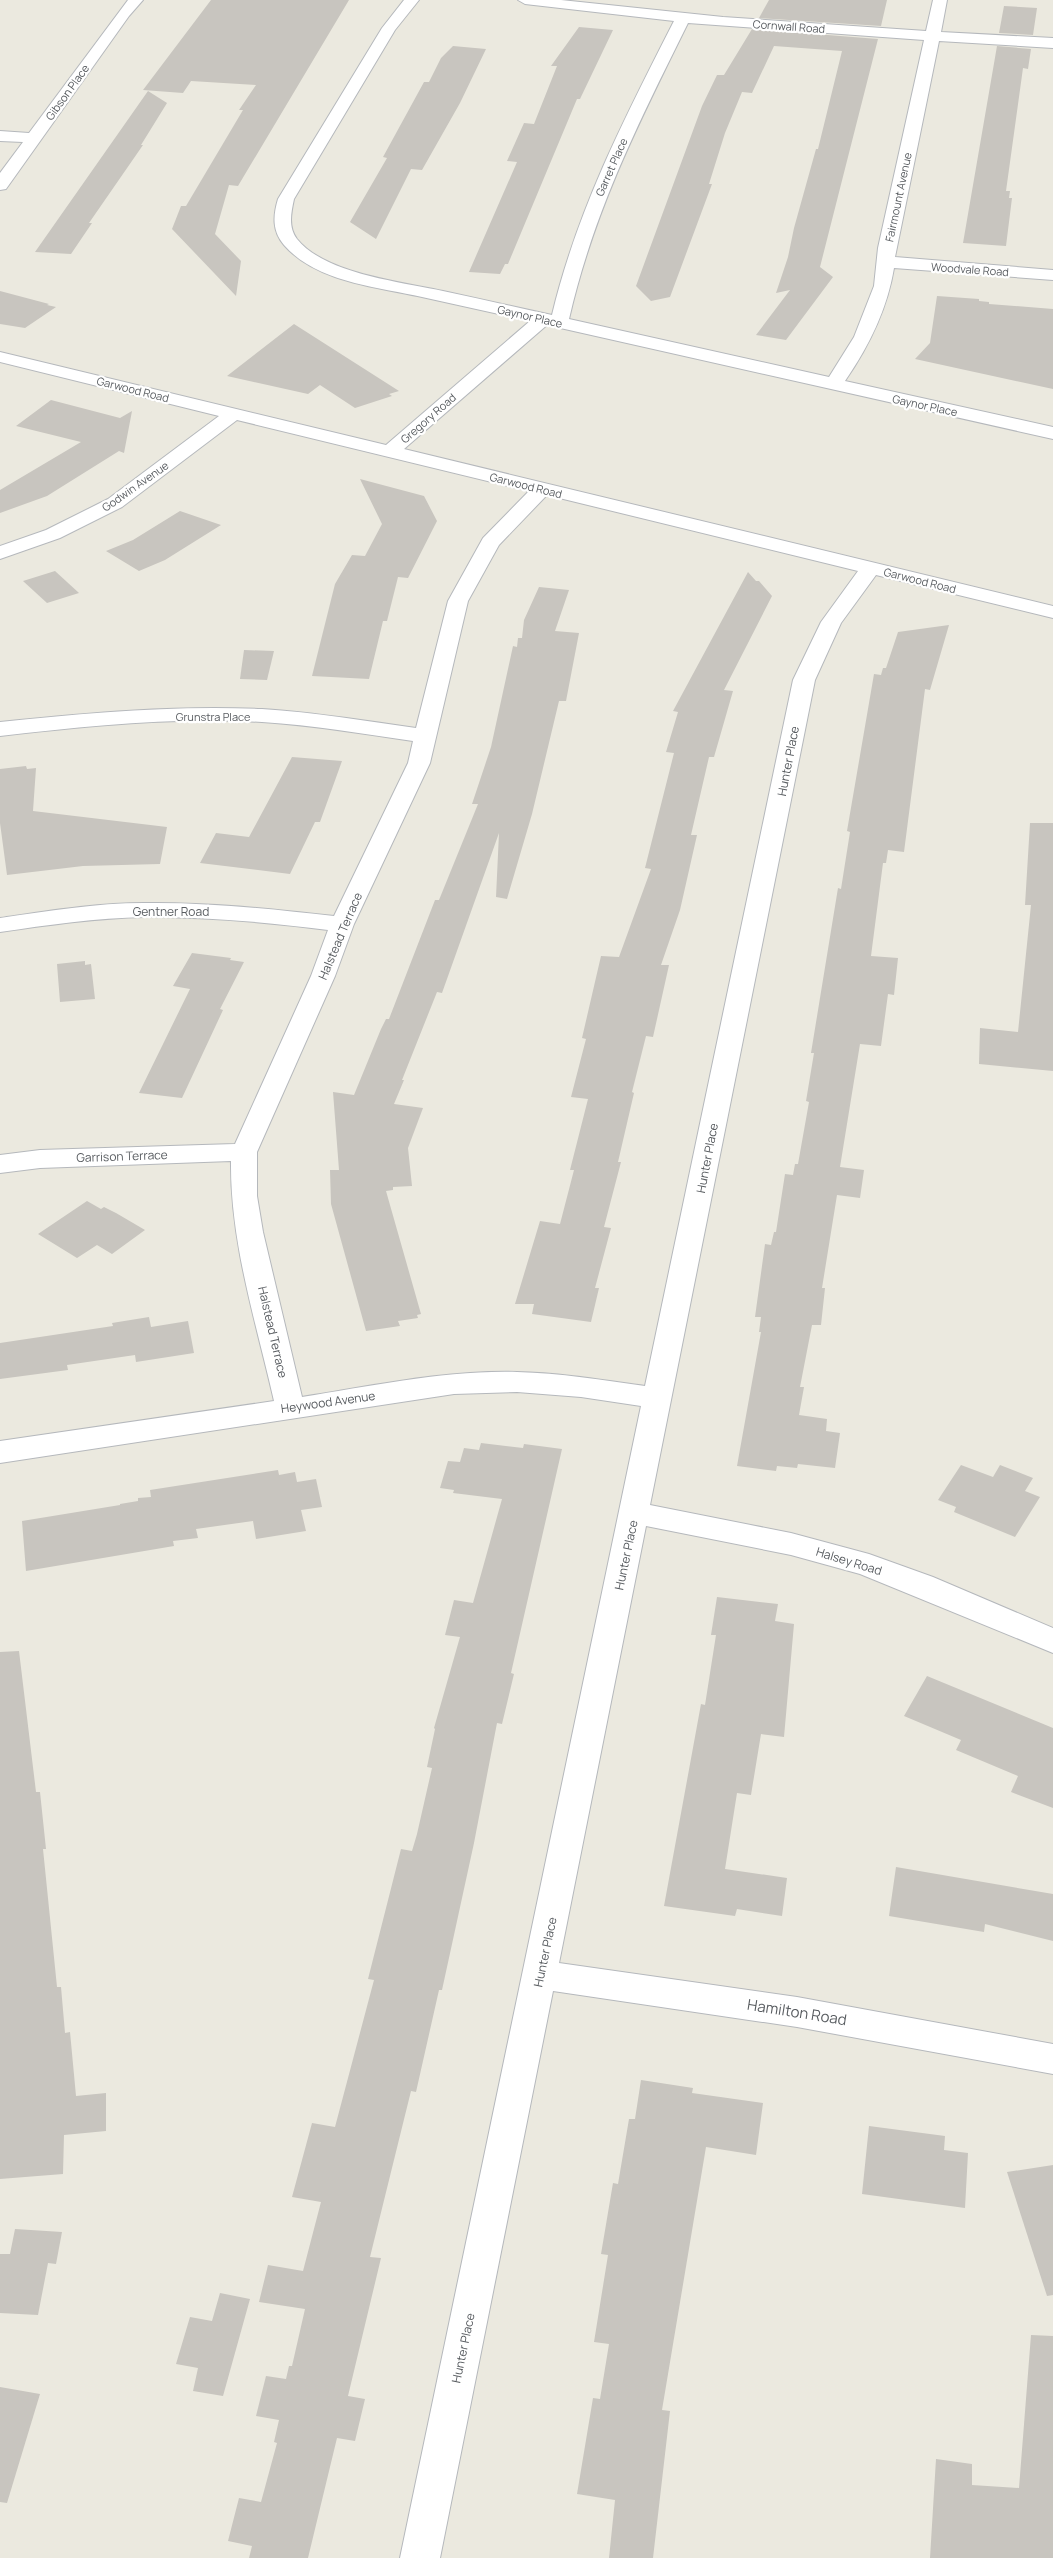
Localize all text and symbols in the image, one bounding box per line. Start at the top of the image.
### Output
street label: Cornwall Road [752,16,826,36]
street label: Gibson Place [42,61,93,123]
street label: Garret Place [591,135,631,199]
street label: Fairmount Avenue [881,150,915,243]
street label: Woodvale Road [931,259,1009,279]
street label: Gaynor Place [496,301,564,331]
street label: Garwood Road [95,373,171,405]
street label: Gregory Road [397,390,459,446]
street label: Gaynor Place [891,391,959,419]
street label: Godwin Avenue [99,457,172,515]
street label: Garwood Road [488,469,564,501]
street label: Garwood Road [882,564,958,596]
street label: Grunstra Place [176,709,251,724]
street label: Hunter Place [773,725,803,797]
street label: Halstead Terrace [314,890,366,982]
street label: Gentner Road [133,903,209,920]
street label: Hunter Place [692,1122,722,1194]
street label: Garrison Terrace [76,1146,168,1166]
street label: Halstead Terrace [254,1285,292,1379]
street label: Heywood Avenue [280,1387,376,1417]
street label: Hunter Place [610,1519,642,1591]
street label: Halsey Road [814,1543,884,1579]
street label: Hunter Place [529,1916,561,1988]
street label: Hamilton Road [746,1994,848,2030]
street label: Hunter Place [447,2312,479,2384]

